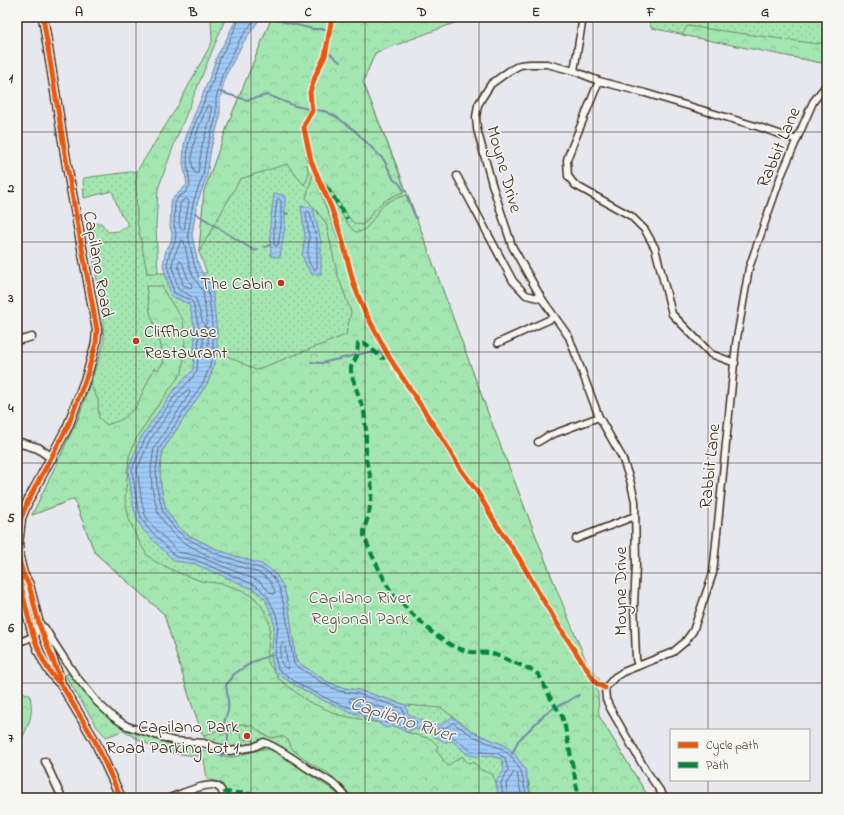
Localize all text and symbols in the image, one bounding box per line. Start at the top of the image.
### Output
text: A [75,3,83,22]
text: B [188,3,198,22]
text: C [304,3,312,22]
text: D [416,3,427,22]
text: E [532,3,540,22]
text: F [646,3,656,22]
text: G [761,3,769,22]
text: 1 [9,69,14,88]
street label: Rabbit Lane [751,103,809,192]
street label: Moyne Drive [478,123,528,217]
text: 2 [7,179,15,198]
street label: Capilano Road [75,209,119,319]
place label: The Cabin [200,272,273,298]
marker: The Cabin [276,278,286,288]
text: 3 [7,289,14,308]
place label: Cliffhouse Restaurant [144,320,227,367]
marker: Cliffhouse Restaurant [131,336,141,346]
text: 4 [7,399,14,418]
street label: Rabbit Lane [694,422,728,510]
text: 5 [7,509,15,528]
street label: Moyne Drive [609,545,635,636]
park label: Capilano River Regional Park [309,586,412,634]
text: 6 [7,619,14,638]
water label: Capilano River [347,691,460,751]
place label: Capilano Park Road Parking Lot 1 [106,715,239,763]
text: 7 [8,729,14,748]
legend [670,729,810,781]
marker: Capilano Park Road Parking Lot 1 [242,731,252,741]
text: Cycle path [706,737,758,756]
text: Path [706,757,729,775]

